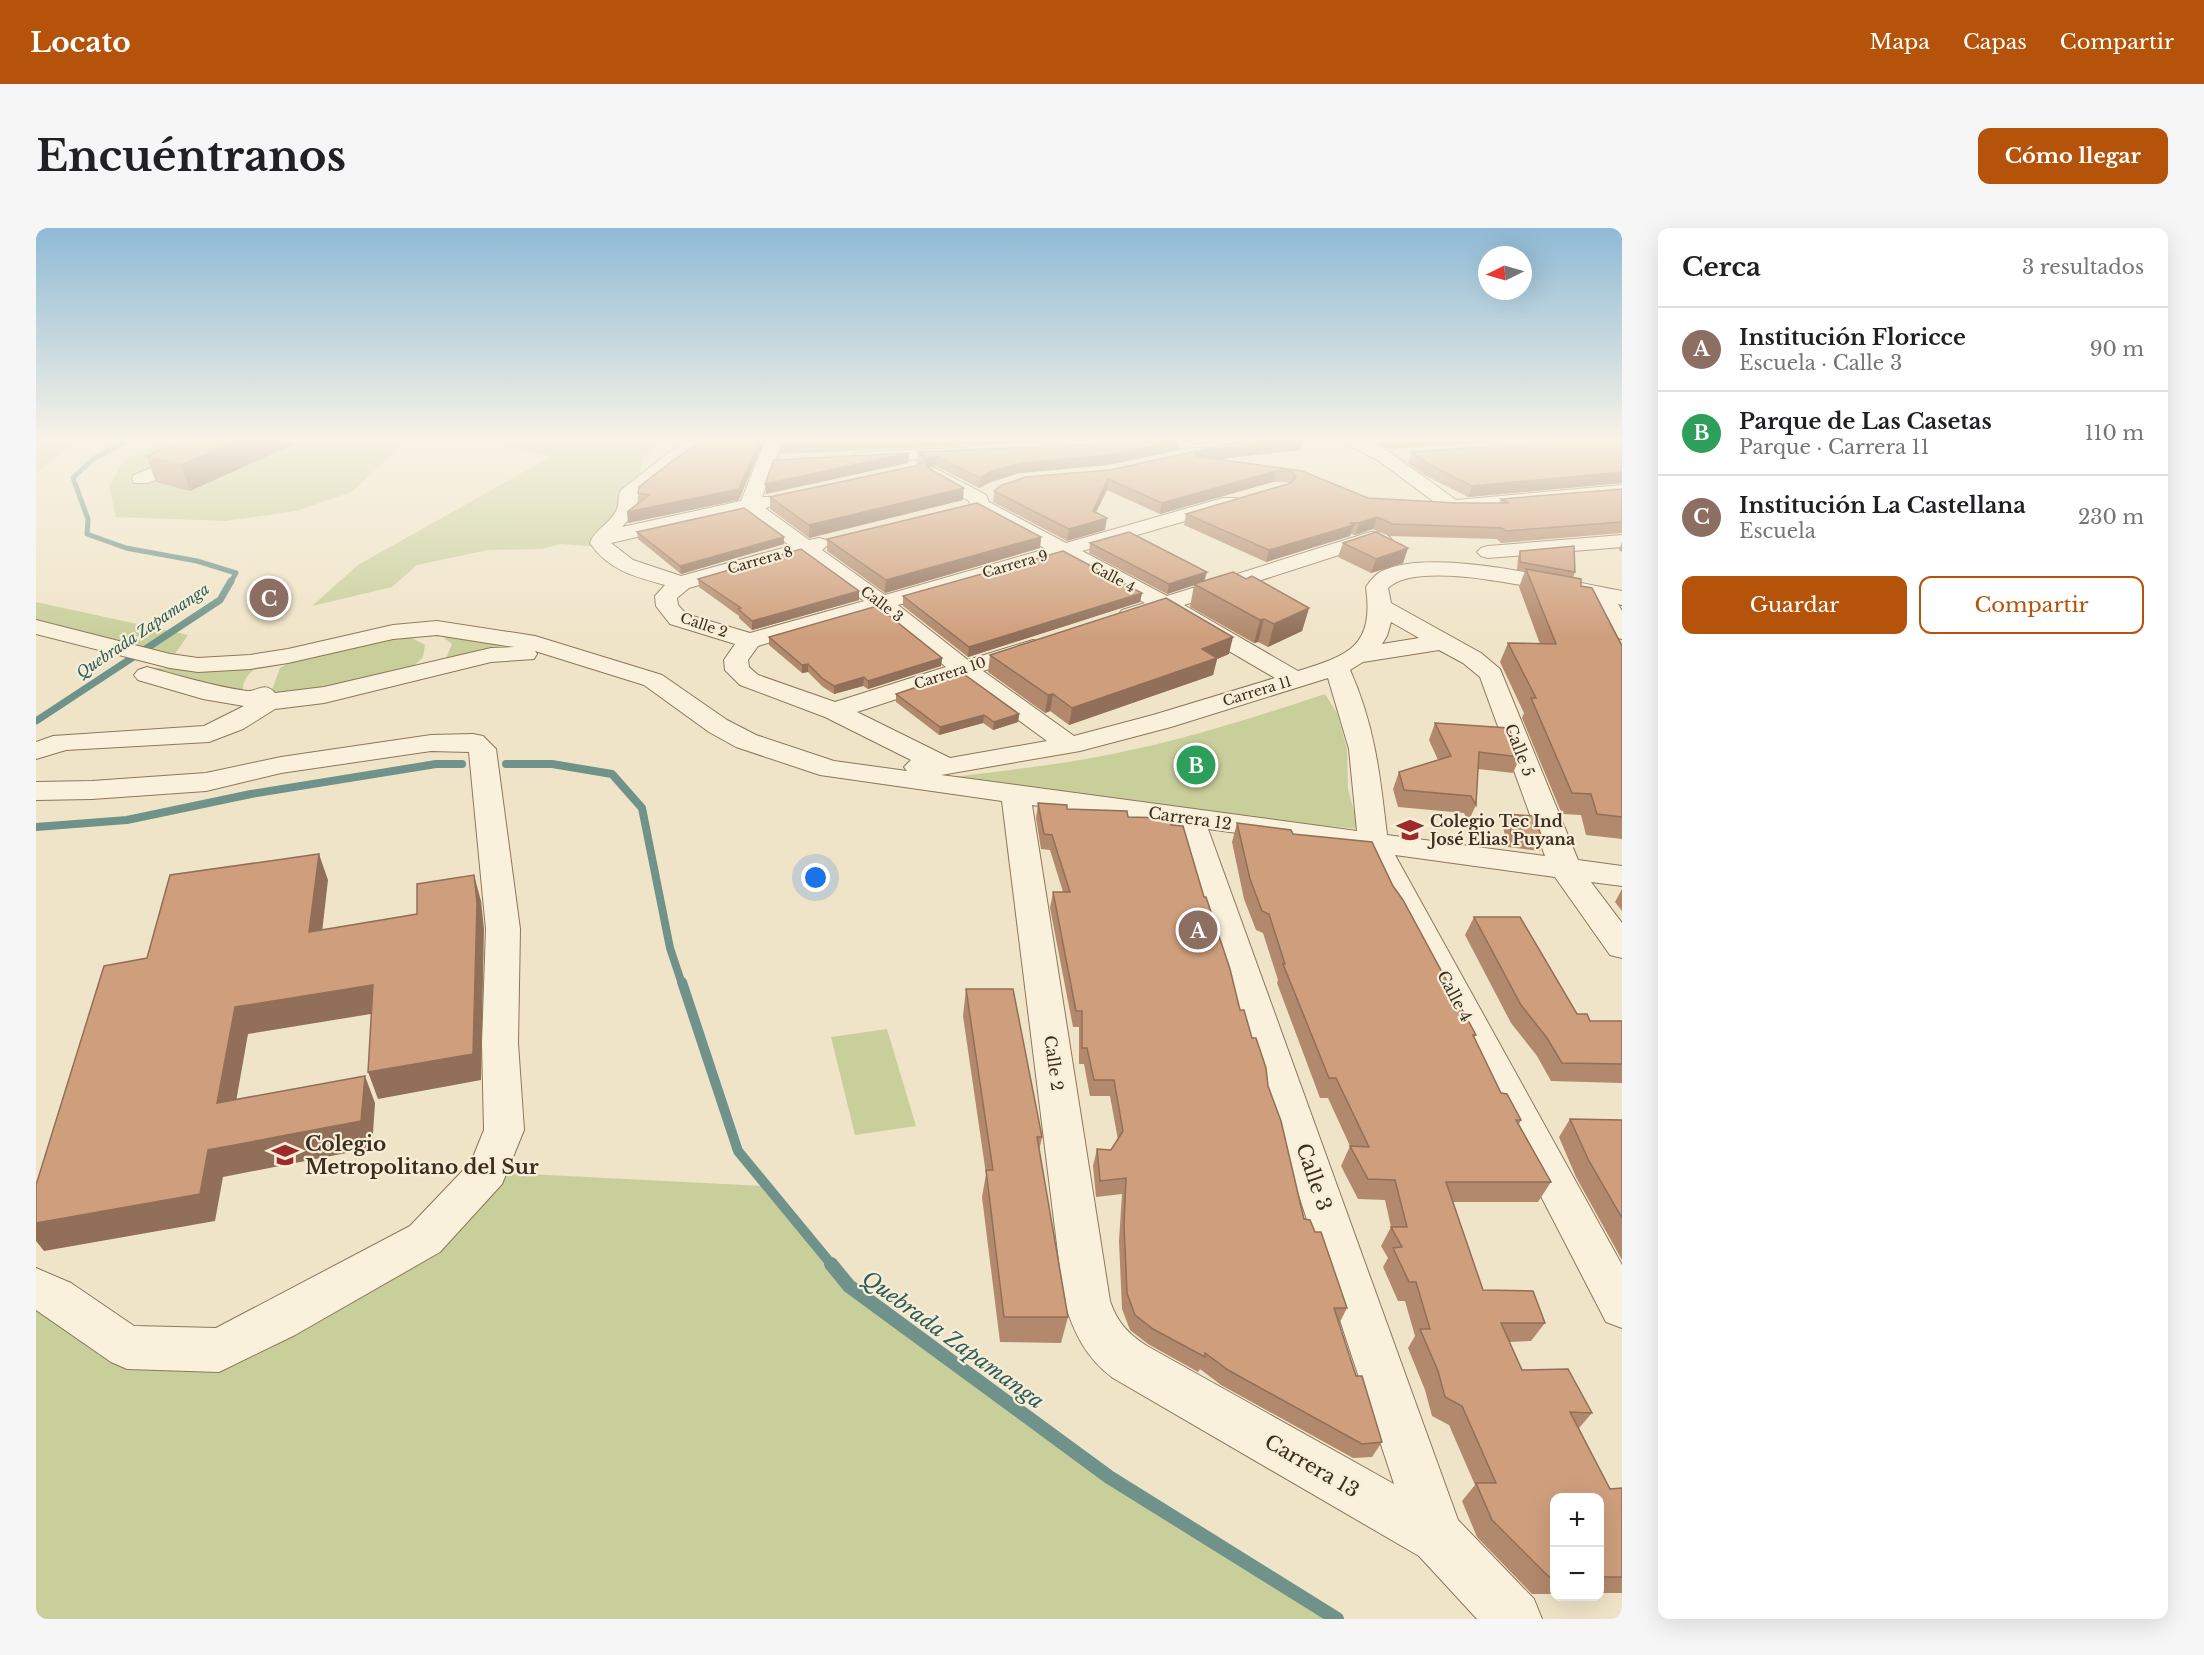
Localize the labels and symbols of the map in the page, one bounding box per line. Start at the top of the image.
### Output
north arrow [1478,246,1532,300]
street label: Carrera 8 [725,542,795,578]
street label: Carrera 9 [980,546,1050,582]
street label: Calle 4 [1087,558,1139,596]
pin: C [250,576,288,620]
water label: Quebrada Zapamanga [73,579,213,682]
street label: Calle 3 [857,582,907,626]
street label: Calle 2 [678,609,730,641]
street label: Carrera 10 [912,653,988,693]
street label: Carrera 11 [1220,672,1294,710]
street label: Calle 5 [1501,721,1539,779]
pin: B [1176,742,1216,788]
street label: Carrera 12 [1147,802,1233,834]
place label: Colegio Tec Ind José Elias Puyana [1427,811,1575,849]
school or university icon: Colegio Tec Ind José Elias Puyana [1395,815,1425,845]
your location [801,863,830,892]
pin: A [1178,908,1218,952]
street label: Calle 4 [1433,967,1477,1025]
street label: Calle 2 [1040,1034,1068,1092]
place label: Colegio Metropolitano del Sur [305,1132,539,1179]
school or university icon: Colegio Metropolitano del Sur [270,1140,300,1170]
street label: Calle 3 [1291,1140,1337,1214]
water label: Quebrada Zapamanga [857,1265,1049,1415]
street label: Carrera 13 [1261,1429,1363,1503]

